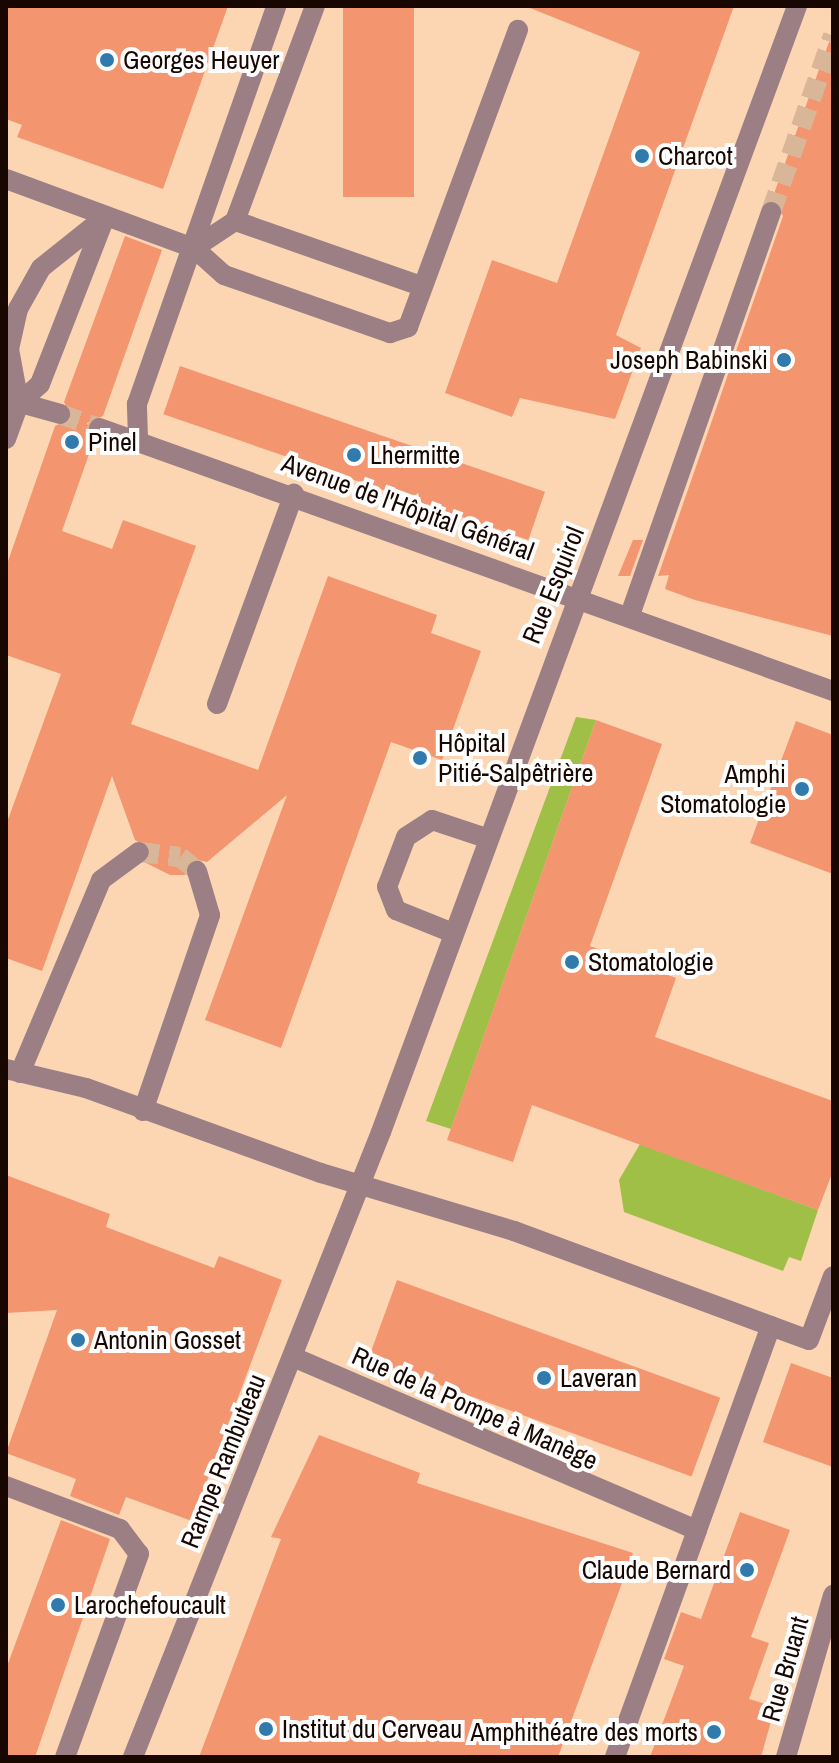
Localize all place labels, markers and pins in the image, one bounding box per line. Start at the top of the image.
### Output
place label: Georges Heuyer [123,44,279,76]
marker: Georges Heuyer [98,51,116,69]
place label: Charcot [658,140,733,172]
marker: Charcot [633,147,651,165]
place label: Joseph Babinski [610,344,768,376]
marker: Joseph Babinski [775,351,793,369]
place label: Pinel [88,426,137,458]
marker: Pinel [63,433,81,451]
place label: Lhermitte [370,439,460,471]
marker: Lhermitte [345,446,363,464]
place label: Hôpital Pitié-Salpêtrière [438,727,593,788]
marker: Hôpital Pitié-Salpêtrière [409,747,431,769]
place label: Amphi Stomatologie [660,758,786,820]
marker: Amphi Stomatologie [793,780,811,798]
place label: Stomatologie [588,946,714,978]
marker: Stomatologie [563,953,581,971]
place label: Antonin Gosset [94,1324,241,1356]
marker: Antonin Gosset [69,1331,87,1349]
place label: Laveran [560,1362,637,1394]
marker: Laveran [535,1369,553,1387]
place label: Claude Bernard [582,1554,731,1586]
marker: Claude Bernard [738,1561,756,1579]
place label: Larochefoucault [74,1589,226,1621]
marker: Larochefoucault [49,1596,67,1614]
place label: Institut du Cerveau [282,1713,462,1745]
place label: Amphithéatre des morts [470,1716,698,1748]
marker: Institut du Cerveau [257,1720,275,1738]
marker: Amphithéatre des morts [705,1723,723,1741]

